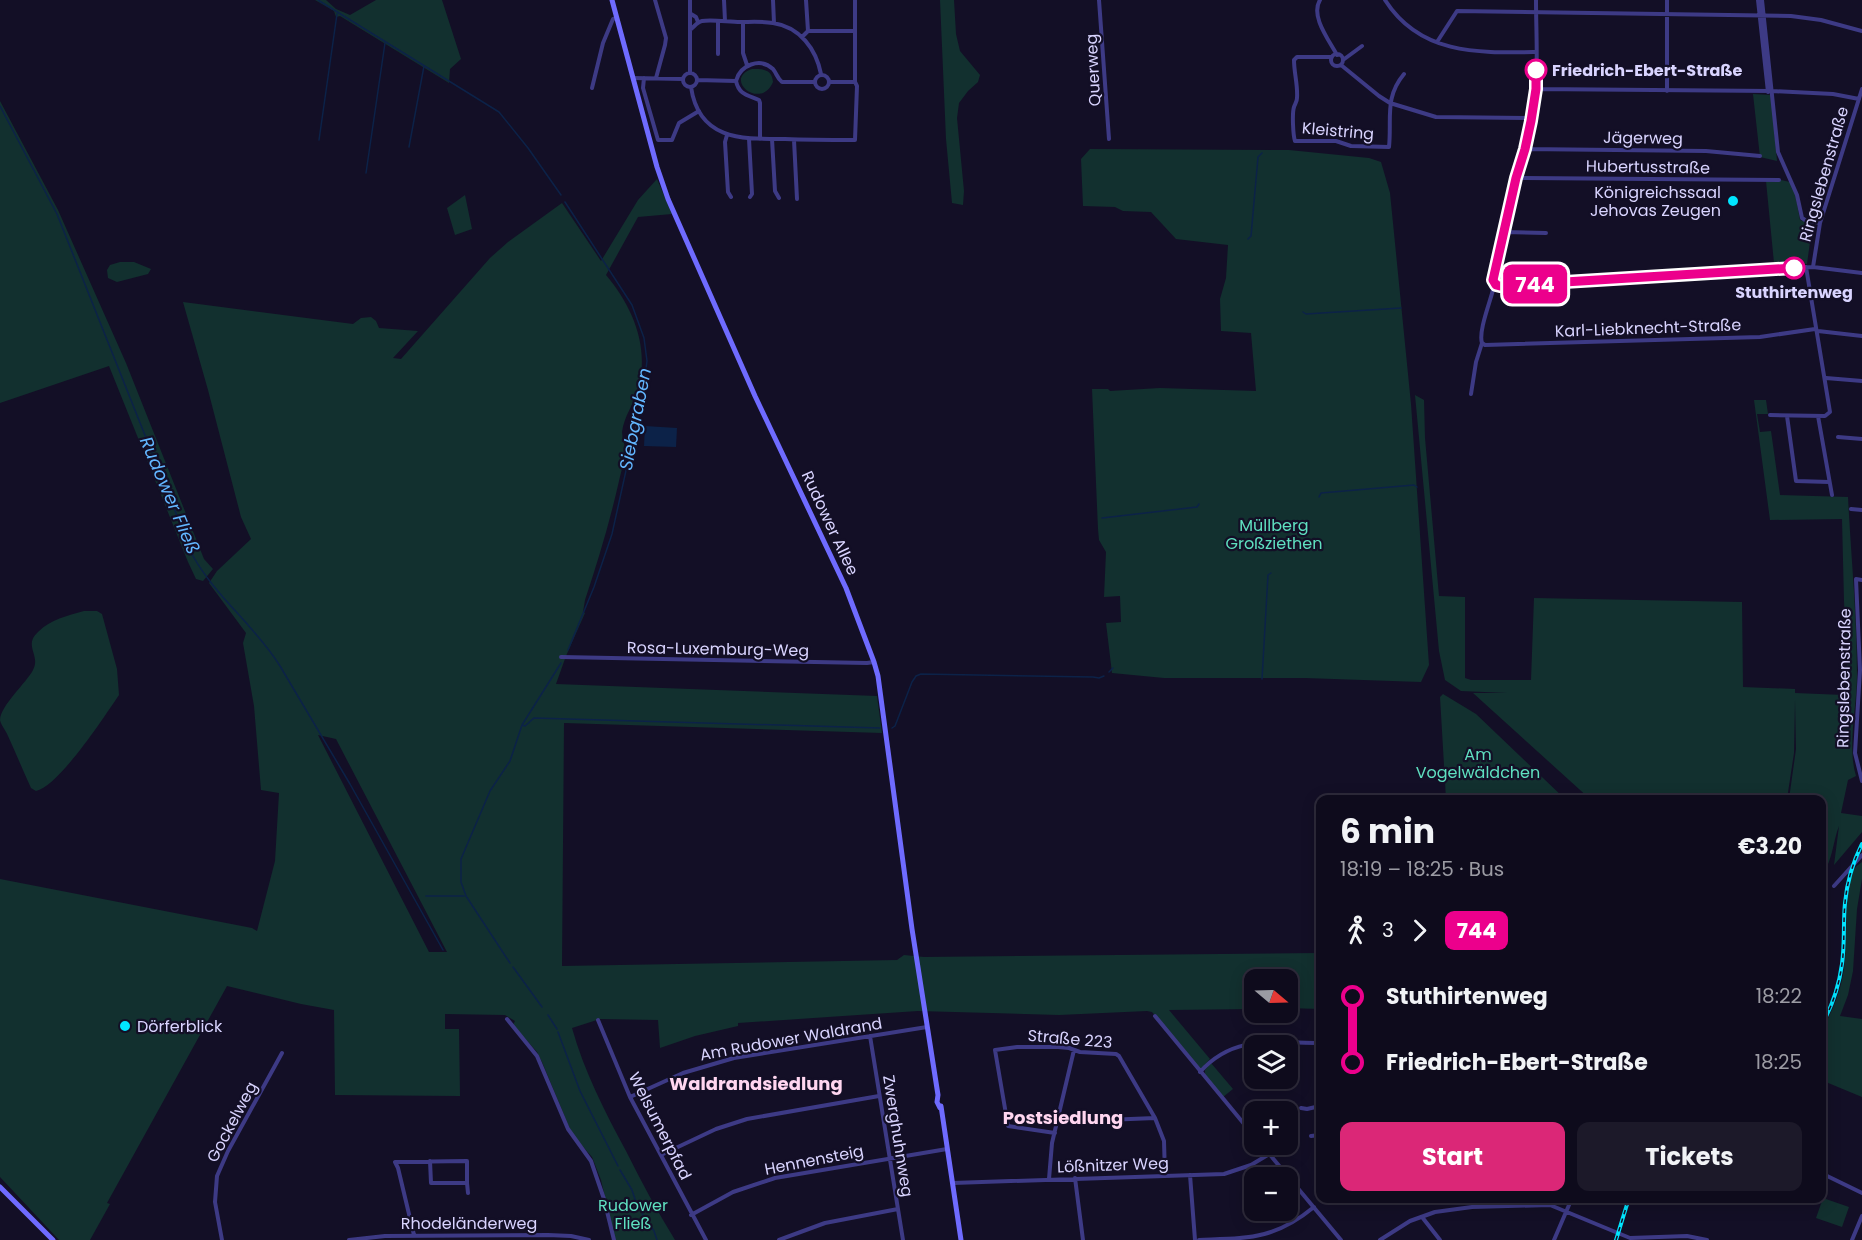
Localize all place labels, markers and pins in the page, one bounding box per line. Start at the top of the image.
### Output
marker: Friedrich-Ebert-Straße [1525,59,1547,81]
place label: Friedrich-Ebert-Straße [1552,59,1743,82]
place label: Königreichssaal Jehovas Zeugen [1590,181,1721,222]
marker: Königreichssaal Jehovas Zeugen [1726,194,1740,208]
marker: Stuthirtenweg [1783,257,1805,279]
place label: Stuthirtenweg [1735,281,1853,304]
place label: Dörferblick [137,1015,223,1038]
marker: Dörferblick [118,1019,132,1033]

